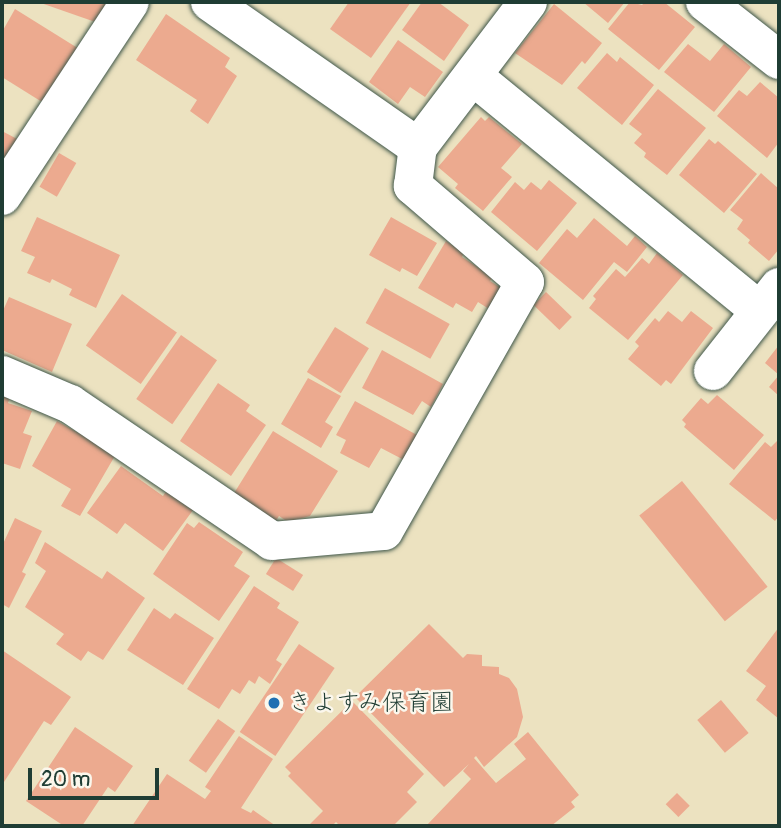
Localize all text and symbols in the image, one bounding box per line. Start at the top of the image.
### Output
place label: きよすみ保育園 [288,689,456,717]
marker: きよすみ保育園 [266,695,282,711]
scale bar [32,754,163,798]
text: 20 m [41,766,90,793]

